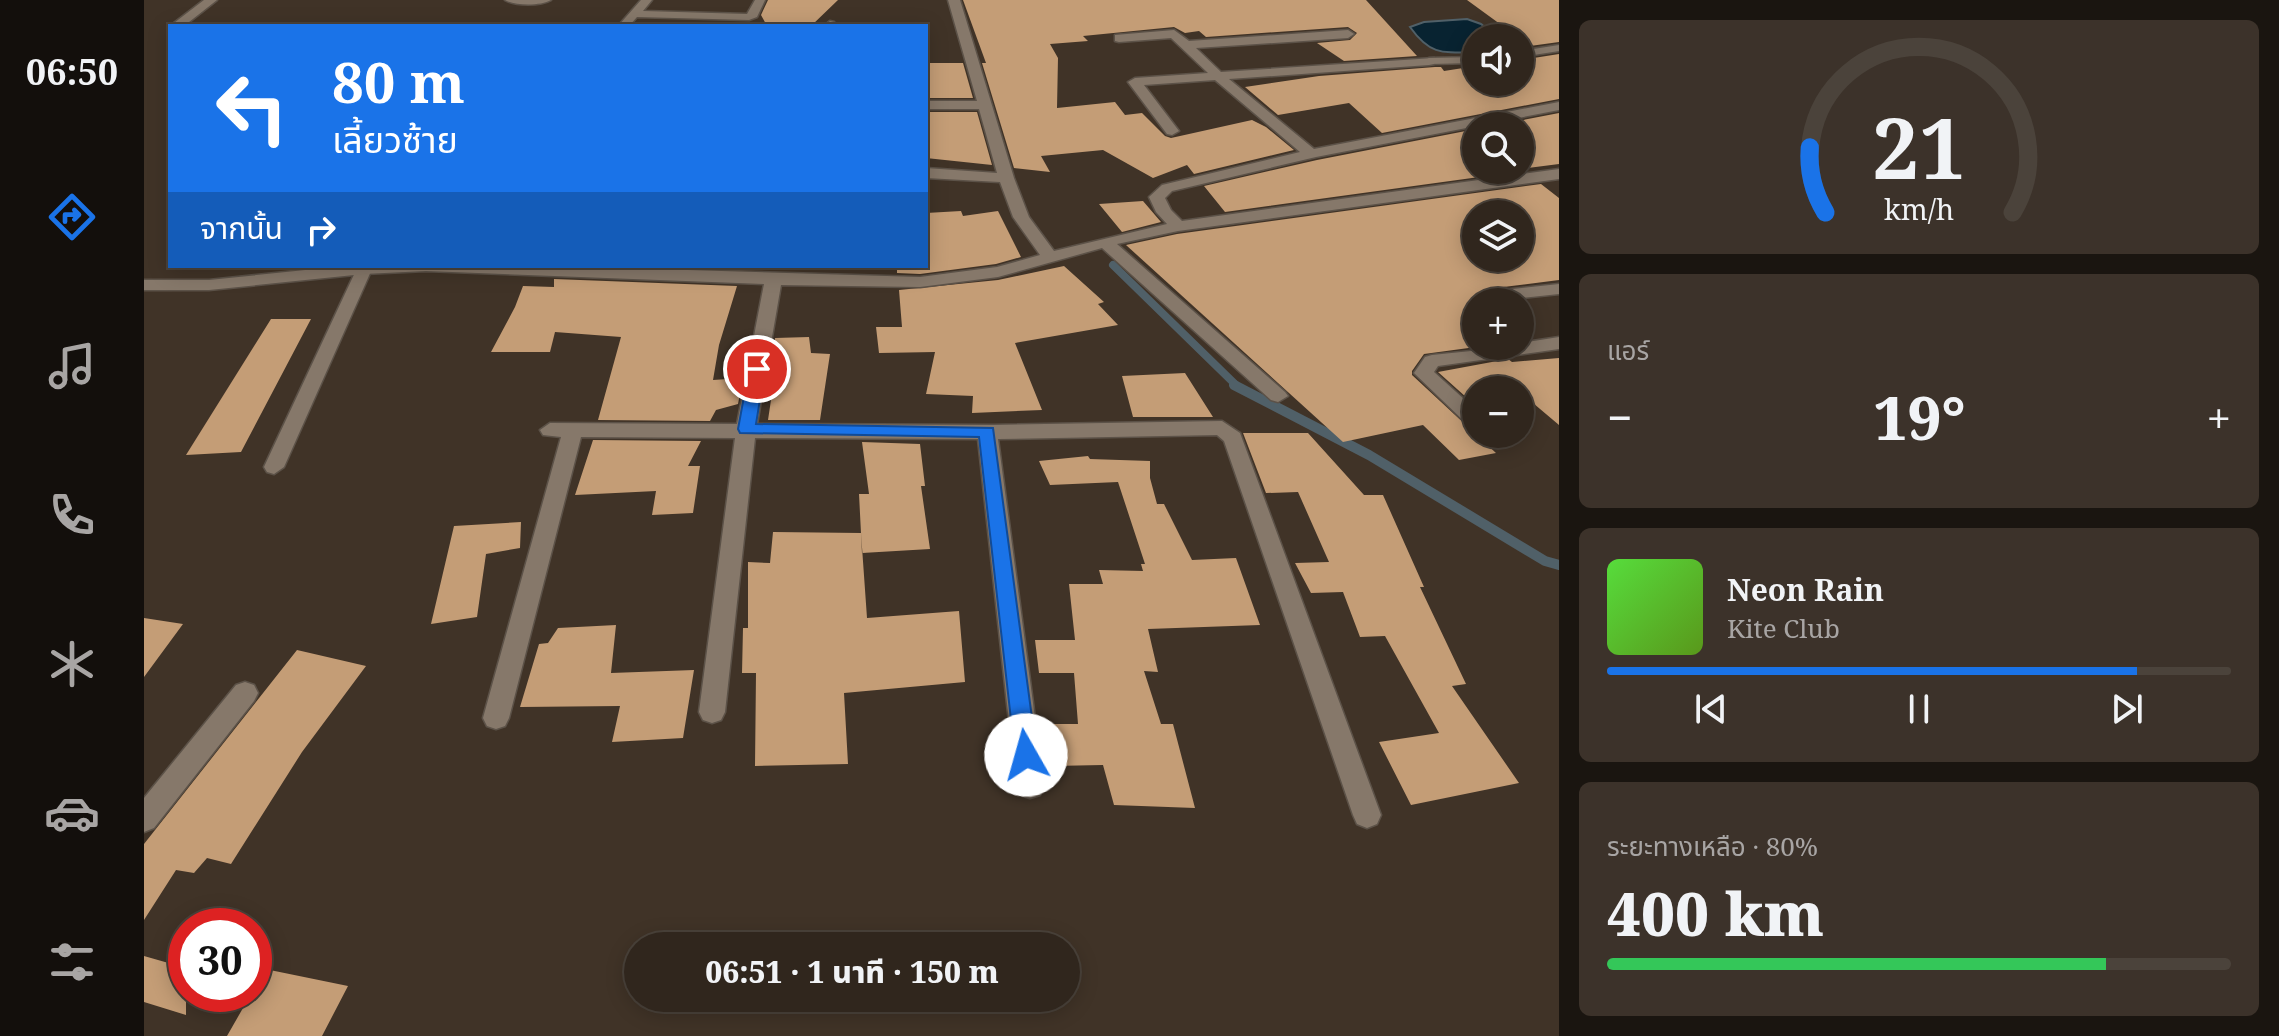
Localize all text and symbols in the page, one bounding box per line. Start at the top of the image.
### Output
map controls [1462,24,1534,448]
button: sound [1462,24,1534,96]
text: 80 m [332,43,465,119]
text: 06:50 [26,47,118,96]
icon: left [200,56,304,160]
text: 21 [1872,90,1966,203]
button: search [1462,112,1534,184]
text: เลี้ยวซ้าย [332,115,458,164]
icon: directions [44,189,100,245]
text: km/h [1884,189,1954,228]
button: layers [1462,200,1534,272]
text: จากนั้น [200,207,283,248]
icon: right [299,208,343,252]
button: + [1462,288,1534,360]
text: แอร์ [1607,332,1649,368]
pin [723,335,791,403]
icon: music [44,338,100,394]
icon: arrive [735,347,779,391]
button: − [1462,376,1534,448]
text: 19° [1873,376,1965,458]
text: − [1607,387,1632,447]
text: + [2206,387,2231,447]
icon: phone [44,487,100,543]
text: Neon Rain [1727,569,1884,610]
text: Kite Club [1727,610,1840,646]
icon: climate [44,636,100,692]
icon: previous [1689,687,1733,731]
icon: pause [1897,687,1941,731]
icon: next [2105,687,2149,731]
position arrow [984,713,1068,797]
icon: car [44,785,100,841]
text: ระยะทางเหลือ · 80% [1607,828,1818,864]
text: 400 km [1607,872,1824,954]
speed limit sign: 30 [168,908,272,1012]
icon: filters [44,934,100,990]
text: 06:51 · 1 นาที · 150 m [705,951,999,992]

